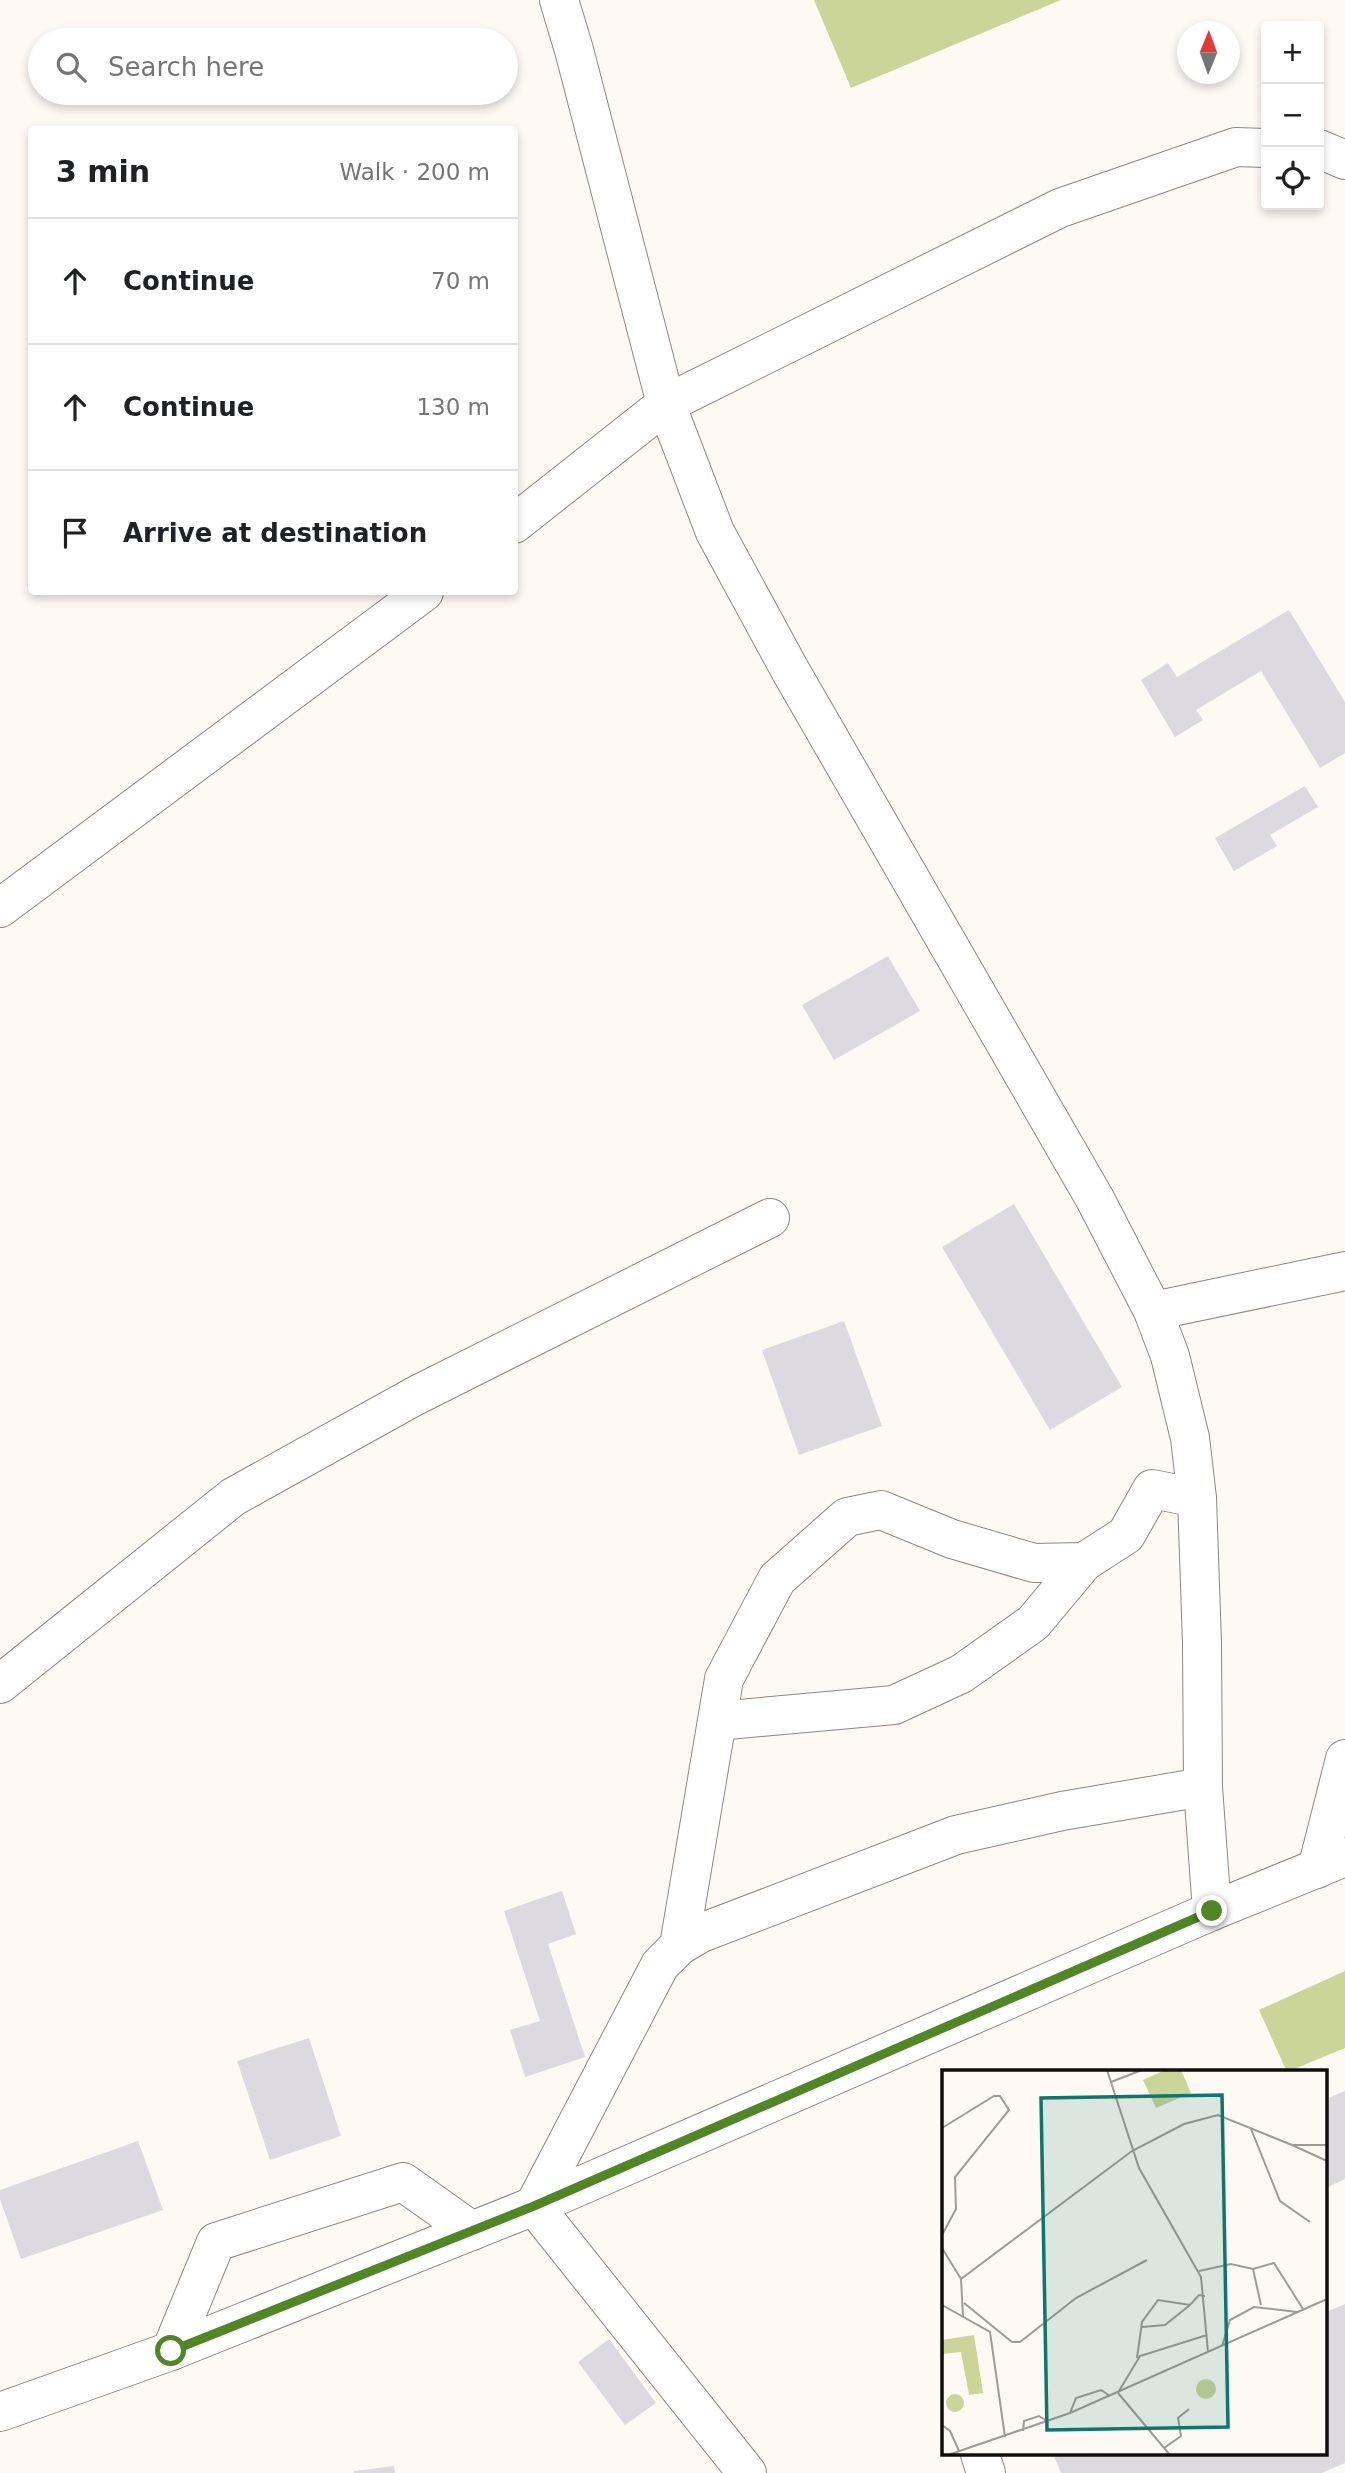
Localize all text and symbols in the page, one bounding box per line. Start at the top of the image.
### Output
north arrow [1177,21,1240,84]
map controls [1261,21,1324,210]
button: + [1261,21,1324,84]
search box [28,28,518,105]
icon: search [52,48,90,86]
text: Search here [108,52,264,82]
button: − [1261,84,1324,147]
button: locate [1261,147,1324,210]
text: 3 min [56,154,150,189]
text: Walk · 200 m [339,159,490,185]
icon: ahead [56,262,94,300]
text: Continue [123,266,254,296]
text: 70 m [431,268,490,294]
icon: ahead [56,388,94,426]
text: Continue [123,392,254,422]
text: 130 m [416,394,490,420]
icon: arrive [56,514,94,552]
text: Arrive at destination [123,518,427,548]
route end [1196,1895,1227,1926]
inset map [942,2070,1328,2456]
route start [155,2335,186,2366]

